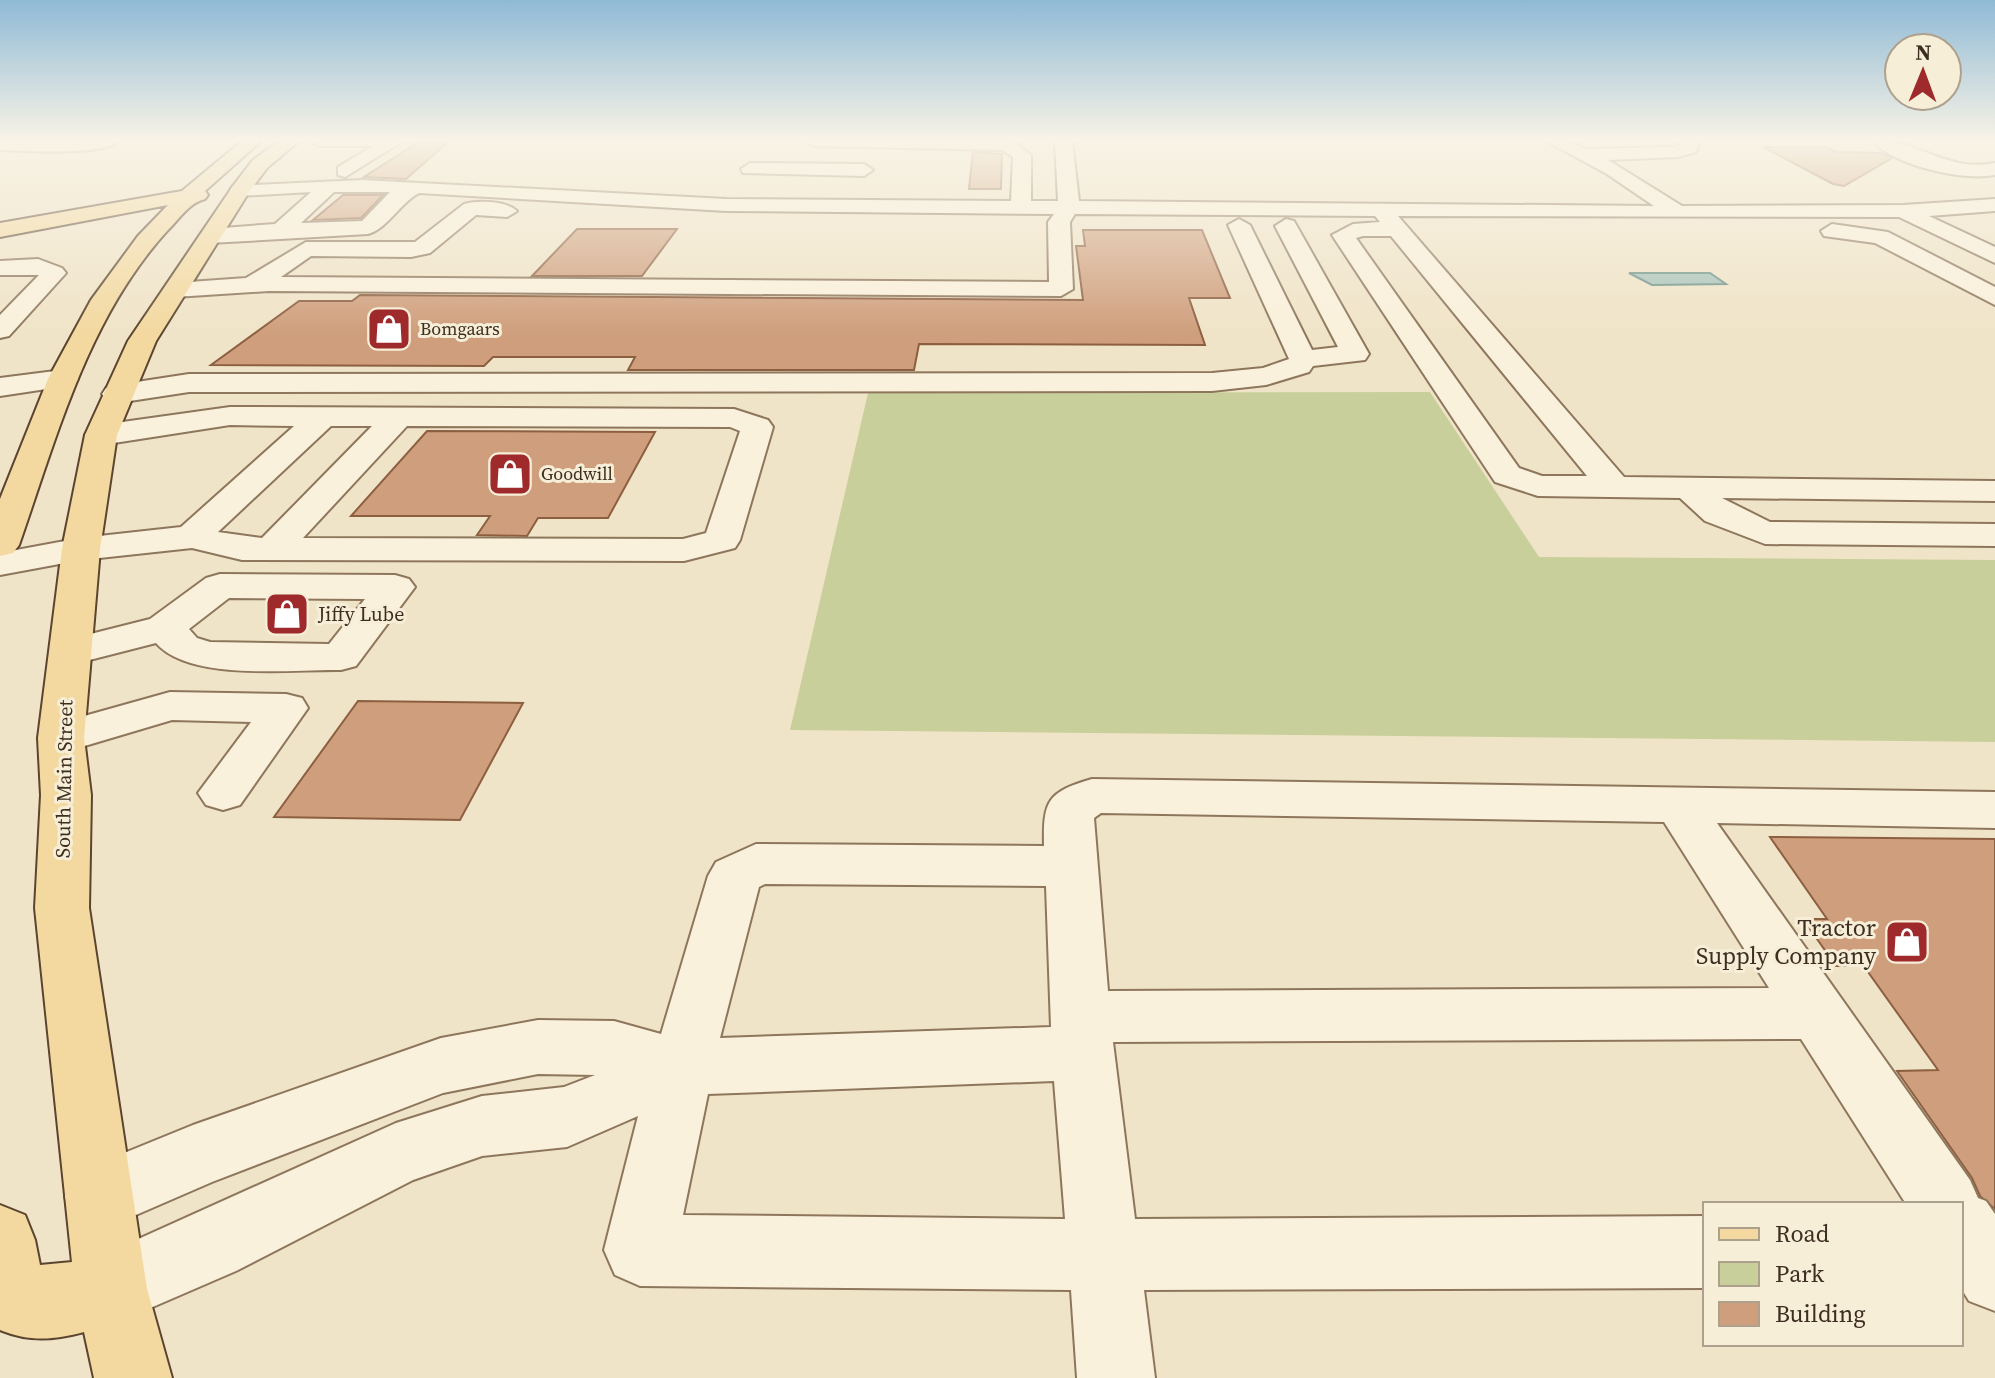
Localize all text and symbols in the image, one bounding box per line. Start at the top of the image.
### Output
north arrow [1883,32,1963,112]
text: N [1915,37,1932,67]
shop icon: Bomgaars [365,305,413,353]
place label: Bomgaars [420,316,500,341]
shop icon: Goodwill [486,450,534,498]
place label: Goodwill [541,461,613,486]
shop icon: Jiffy Lube [263,590,311,638]
place label: Jiffy Lube [317,600,404,628]
street label: South Main Street [49,699,79,858]
place label: Tractor Supply Company [1696,911,1877,972]
shop icon: Tractor Supply Company [1883,918,1931,966]
legend [1703,1202,1963,1346]
text: Road [1775,1217,1830,1250]
text: Park [1775,1257,1825,1290]
text: Building [1775,1297,1866,1330]

